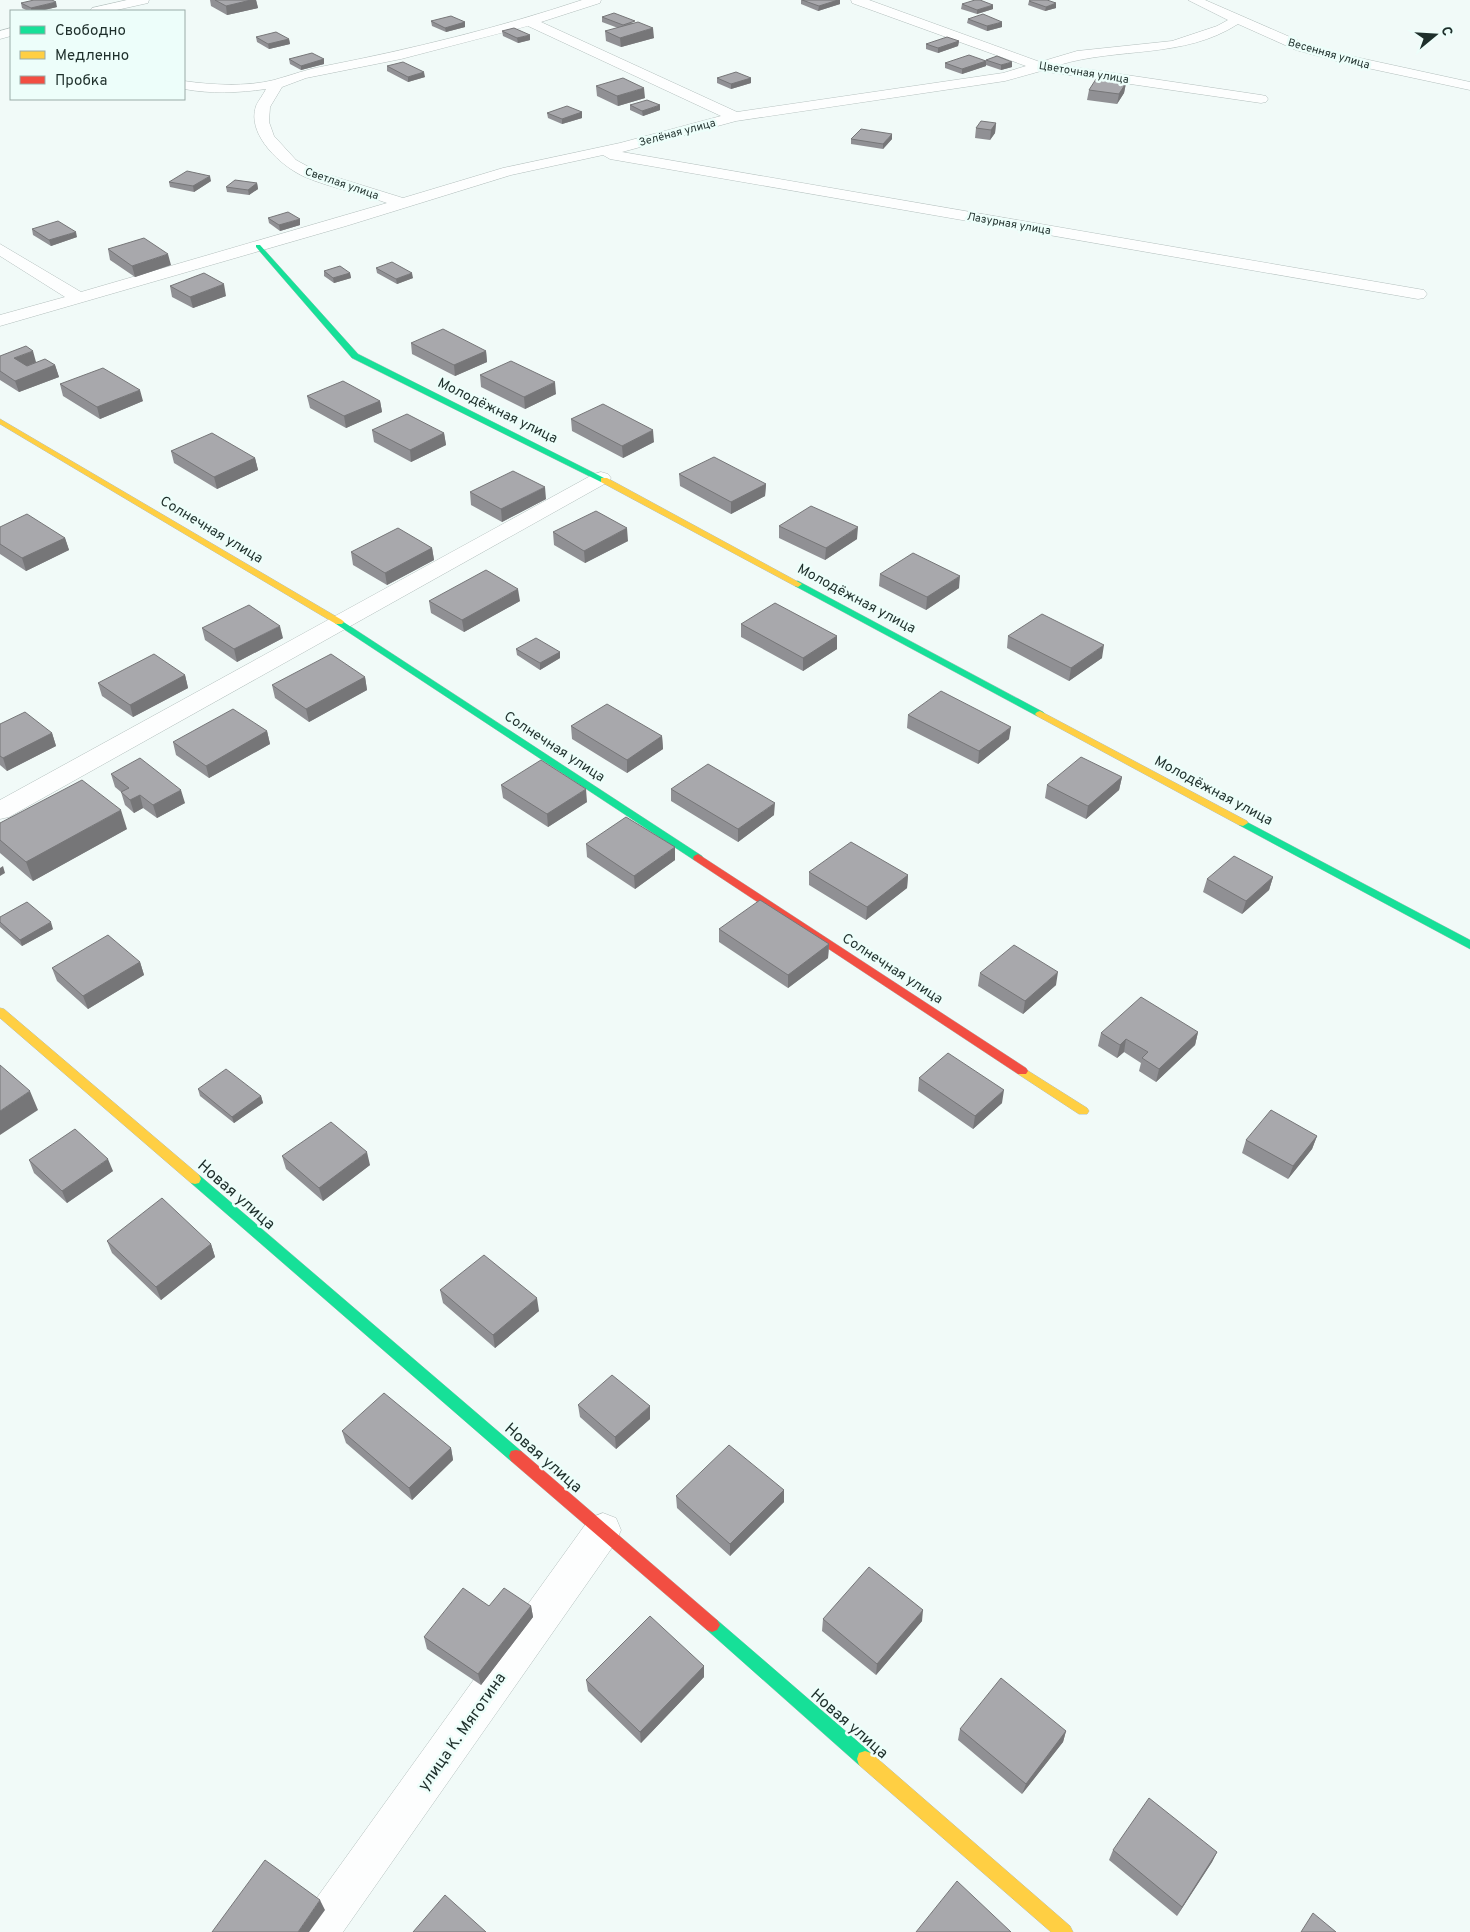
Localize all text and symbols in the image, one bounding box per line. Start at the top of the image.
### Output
legend [10,10,185,100]
north arrow [1410,10,1460,60]
text: Свободно [55,22,126,41]
text: С [1436,25,1455,38]
street label: Весенняя улица [1286,36,1371,72]
text: Медленно [55,47,129,66]
street label: Цветочная улица [1038,59,1130,87]
text: Пробка [55,72,107,91]
street label: Зелёная улица [637,116,717,150]
street label: Светлая улица [303,165,381,203]
street label: Лазурная улица [966,210,1052,238]
street label: Молодёжная улица [435,375,560,448]
street label: Солнечная улица [157,493,266,568]
street label: Молодёжная улица [794,561,918,638]
street label: Солнечная улица [501,708,608,786]
street label: Молодёжная улица [1151,753,1275,830]
street label: Солнечная улица [839,930,946,1008]
street label: Новая улица [193,1156,279,1235]
street label: Новая улица [500,1419,586,1498]
street label: улица К. Мяготина [414,1669,511,1795]
street label: Новая улица [806,1685,892,1764]

